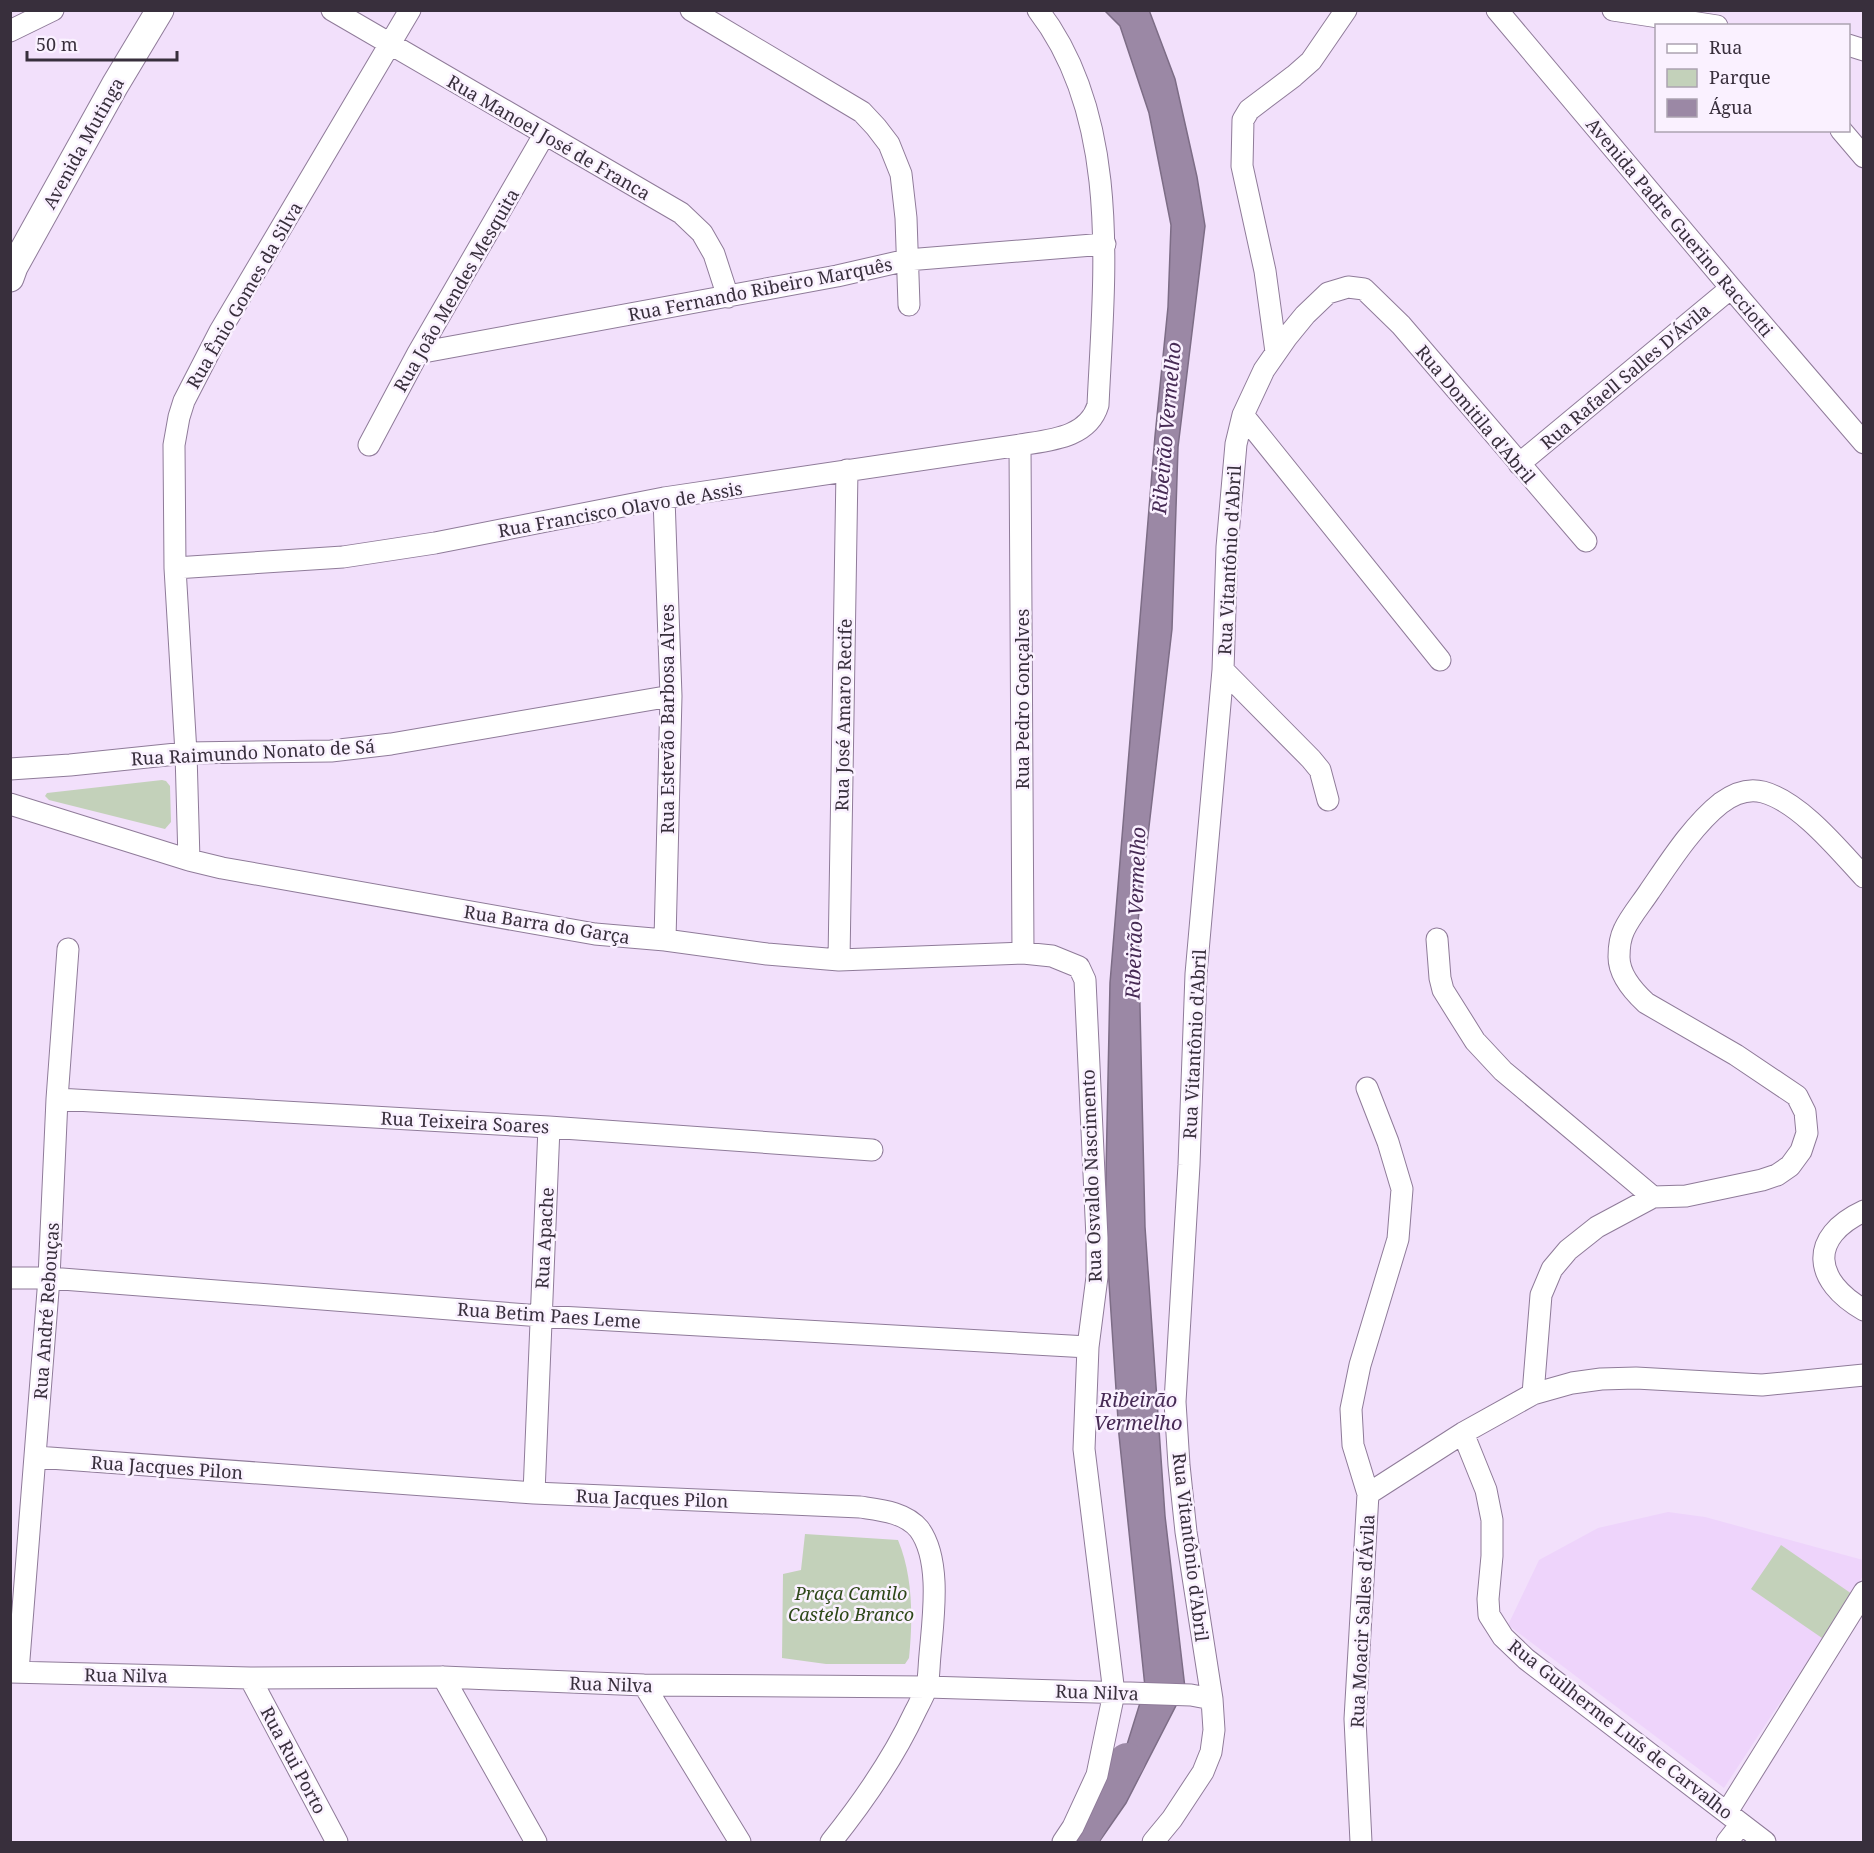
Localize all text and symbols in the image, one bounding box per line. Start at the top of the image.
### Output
scale bar [27,24,177,62]
legend [1655,24,1850,132]
text: 50 m [36,32,78,56]
text: Rua [1709,35,1742,59]
text: Parque [1709,65,1771,89]
street label: Rua Manoel José de Franca [443,69,655,205]
street label: Avenida Mutinga [37,73,129,213]
text: Água [1709,95,1753,119]
street label: Avenida Padre Guerino Racciotti [1581,112,1779,342]
street label: Rua João Mendes Mesquita [388,184,524,396]
street label: Rua Ênio Gomes da Silva [181,197,307,393]
street label: Rua Fernando Ribeiro Marquês [626,252,894,326]
street label: Rua Rafaell Salles D'Ávila [1535,298,1715,454]
street label: Rua Domitila d'Abril [1411,340,1541,489]
water label: Ribeirão Vermelho [1145,341,1187,516]
street label: Rua Vitantônio d'Abril [1212,464,1246,656]
street label: Rua Francisco Olavo de Assis [496,476,744,542]
street label: Rua Estevão Barbosa Alves [655,604,679,834]
street label: Rua Pedro Gonçalves [1010,609,1034,789]
street label: Rua José Amaro Recife [829,618,857,812]
street label: Rua Raimundo Nonato de Sá [130,734,376,770]
water label: Ribeirão Vermelho [1118,826,1152,1001]
street label: Rua Barra do Garça [462,899,632,949]
street label: Rua Vitantônio d'Abril [1177,948,1211,1140]
street label: Rua Osvaldo Nascimento [1075,1069,1107,1283]
street label: Rua Teixeira Soares [380,1106,550,1138]
street label: Rua Apache [529,1187,559,1289]
street label: Rua André Rebouças [28,1222,64,1400]
street label: Rua Betim Paes Leme [456,1297,642,1333]
water label: Ribeirão Vermelho [1094,1386,1182,1436]
street label: Rua Jacques Pilon [90,1450,244,1484]
street label: Rua Vitantônio d'Abril [1167,1451,1215,1643]
street label: Rua Jacques Pilon [575,1483,729,1513]
street label: Rua Moacir Salles d'Ávila [1344,1514,1380,1728]
park label: Praça Camilo Castelo Branco [788,1581,914,1626]
street label: Rua Guilherme Luís de Carvalho [1504,1634,1738,1824]
street label: Rua Nilva [84,1662,168,1688]
street label: Rua Nilva [569,1671,653,1697]
street label: Rua Nilva [1055,1679,1139,1705]
street label: Rua Rui Porto [256,1702,332,1818]

